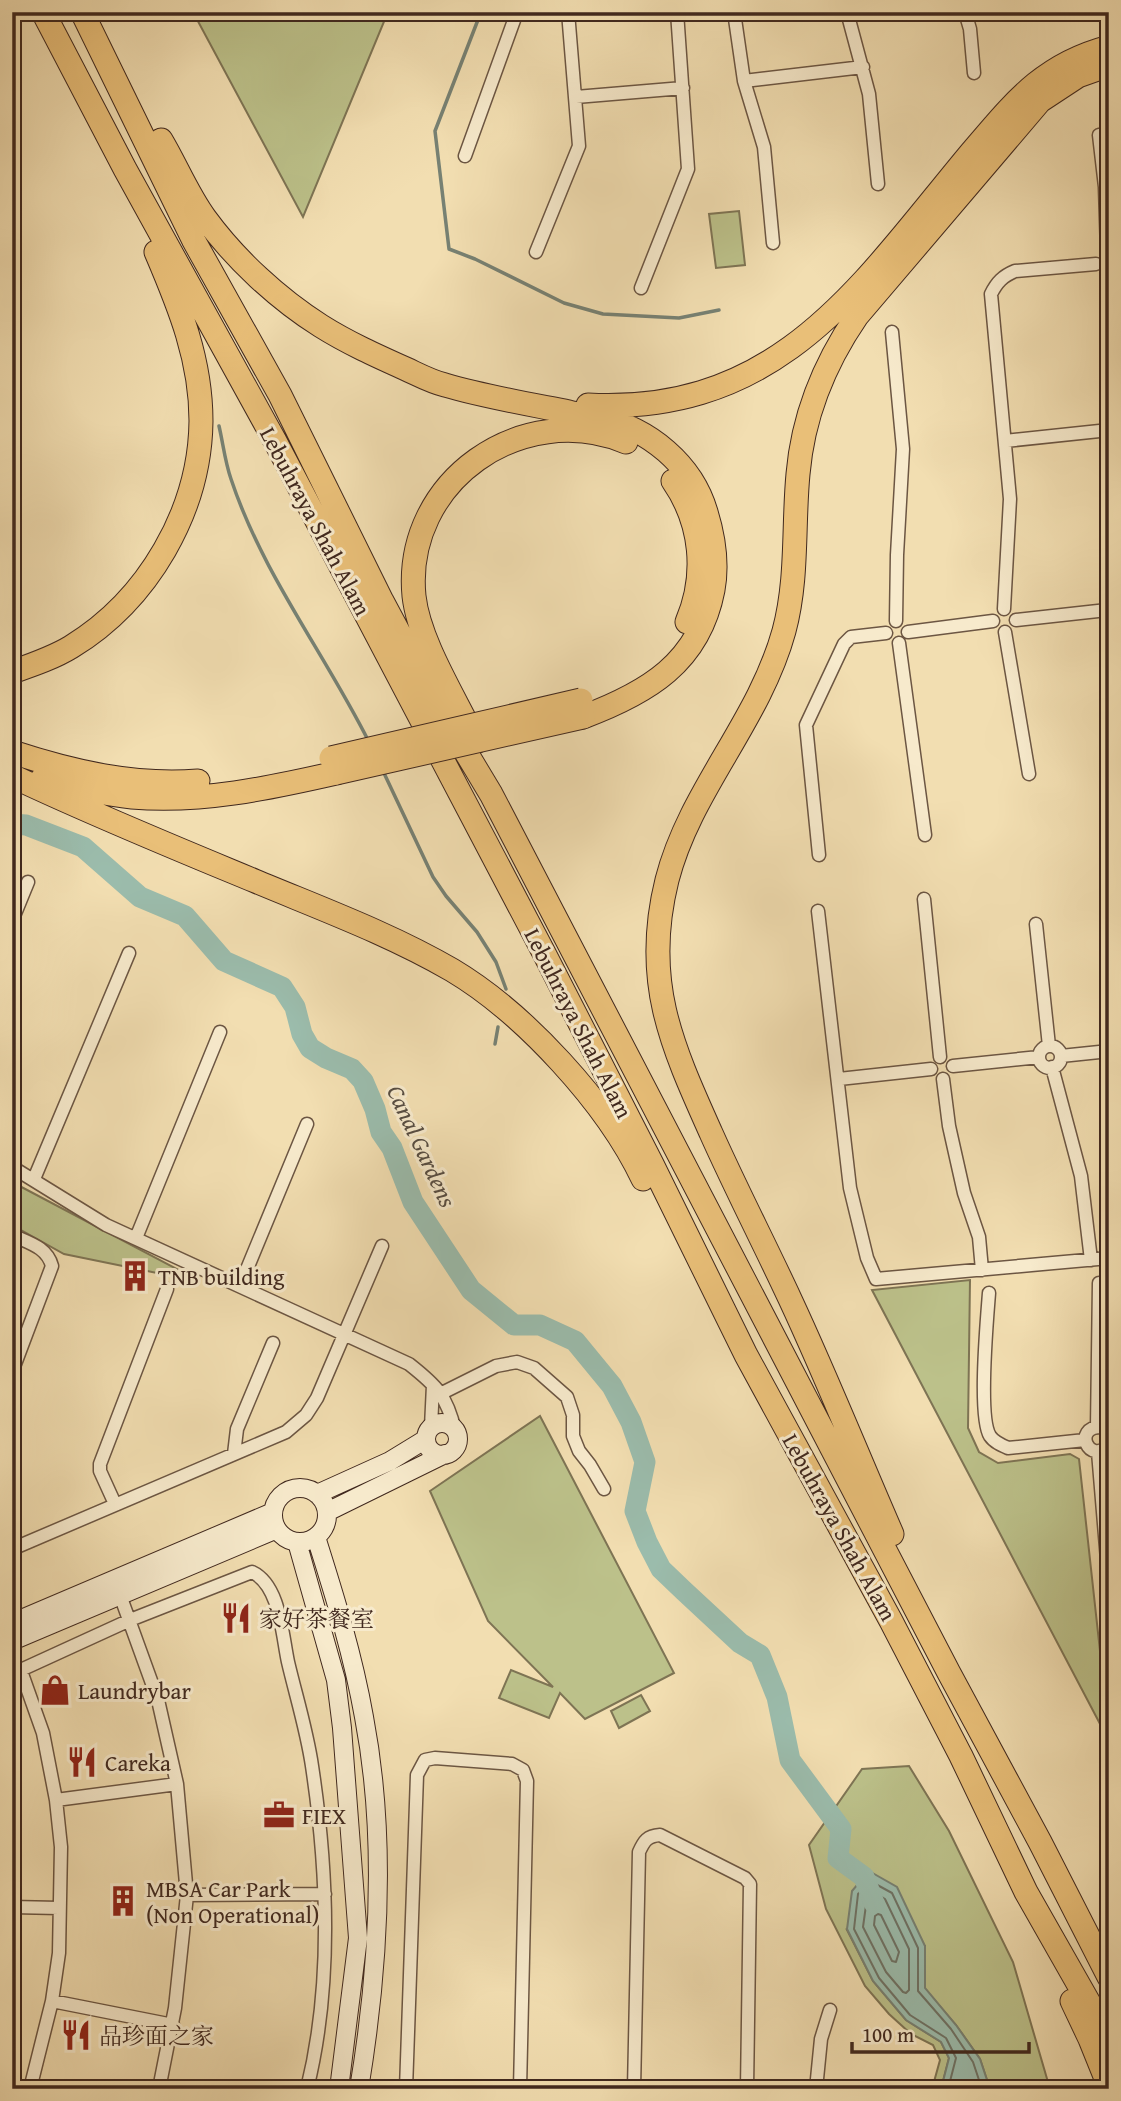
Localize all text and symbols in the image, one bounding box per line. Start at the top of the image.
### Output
street label: Lebuhraya Shah Alam [252,421,380,621]
street label: Lebuhraya Shah Alam [517,922,641,1124]
water label: Canal Gardens [378,1079,466,1213]
building icon: TNB building [118,1259,152,1293]
place label: TNB building [158,1260,285,1293]
street label: Lebuhraya Shah Alam [775,1427,905,1627]
restaurant icon: 家好茶餐室 [219,1601,253,1635]
place label: 家好茶餐室 [259,1602,374,1635]
shop icon: Laundrybar [38,1673,72,1707]
place label: Laundrybar [78,1674,191,1707]
restaurant icon: Careka [65,1745,99,1779]
place label: Careka [105,1746,171,1779]
office icon: FIEX [262,1798,296,1832]
place label: FIEX [302,1799,346,1832]
place label: MBSA Car Park (Non Operational) [146,1872,319,1931]
building icon: MBSA Car Park (Non Operational) [106,1884,140,1918]
scale bar [852,2010,1028,2054]
restaurant icon: 品珍面之家 [59,2018,93,2052]
place label: 品珍面之家 [99,2019,214,2052]
text: 100 m [862,2019,914,2050]

